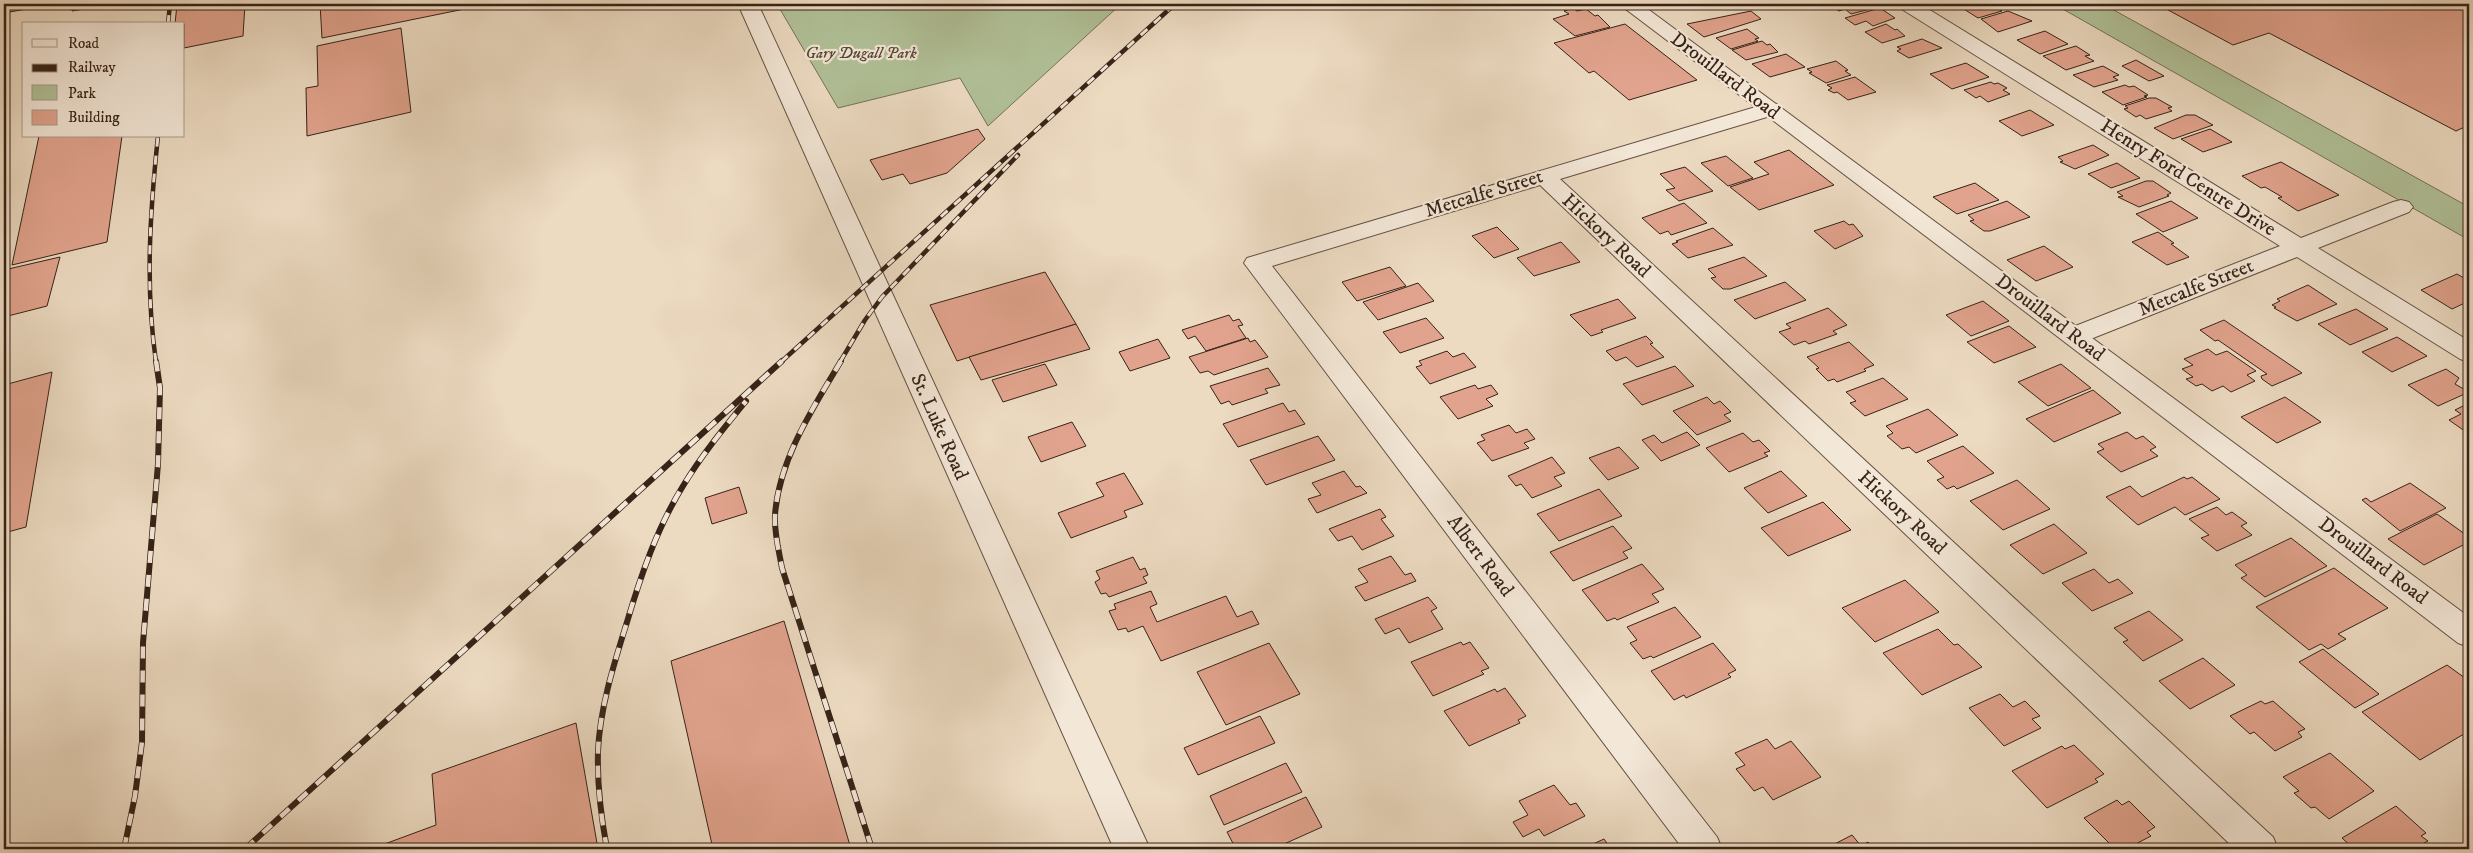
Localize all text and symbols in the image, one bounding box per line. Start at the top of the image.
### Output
legend [22,22,185,138]
street label: Drouillard Road [1665,27,1785,125]
text: Road [68,34,100,53]
park label: Gary Dugall Park [805,43,917,63]
text: Railway [68,58,116,77]
text: Park [68,84,97,103]
text: Building [68,108,120,127]
street label: Henry Ford Centre Drive [2096,114,2280,242]
street label: Metcalfe Street [1422,164,1546,224]
street label: Hickory Road [1556,188,1656,284]
street label: Metcalfe Street [2135,254,2257,322]
street label: Drouillard Road [1990,269,2110,367]
street label: St. Luke Road [904,370,974,484]
street label: Hickory Road [1852,465,1952,561]
street label: Albert Road [1441,510,1519,602]
street label: Drouillard Road [2313,512,2433,610]

